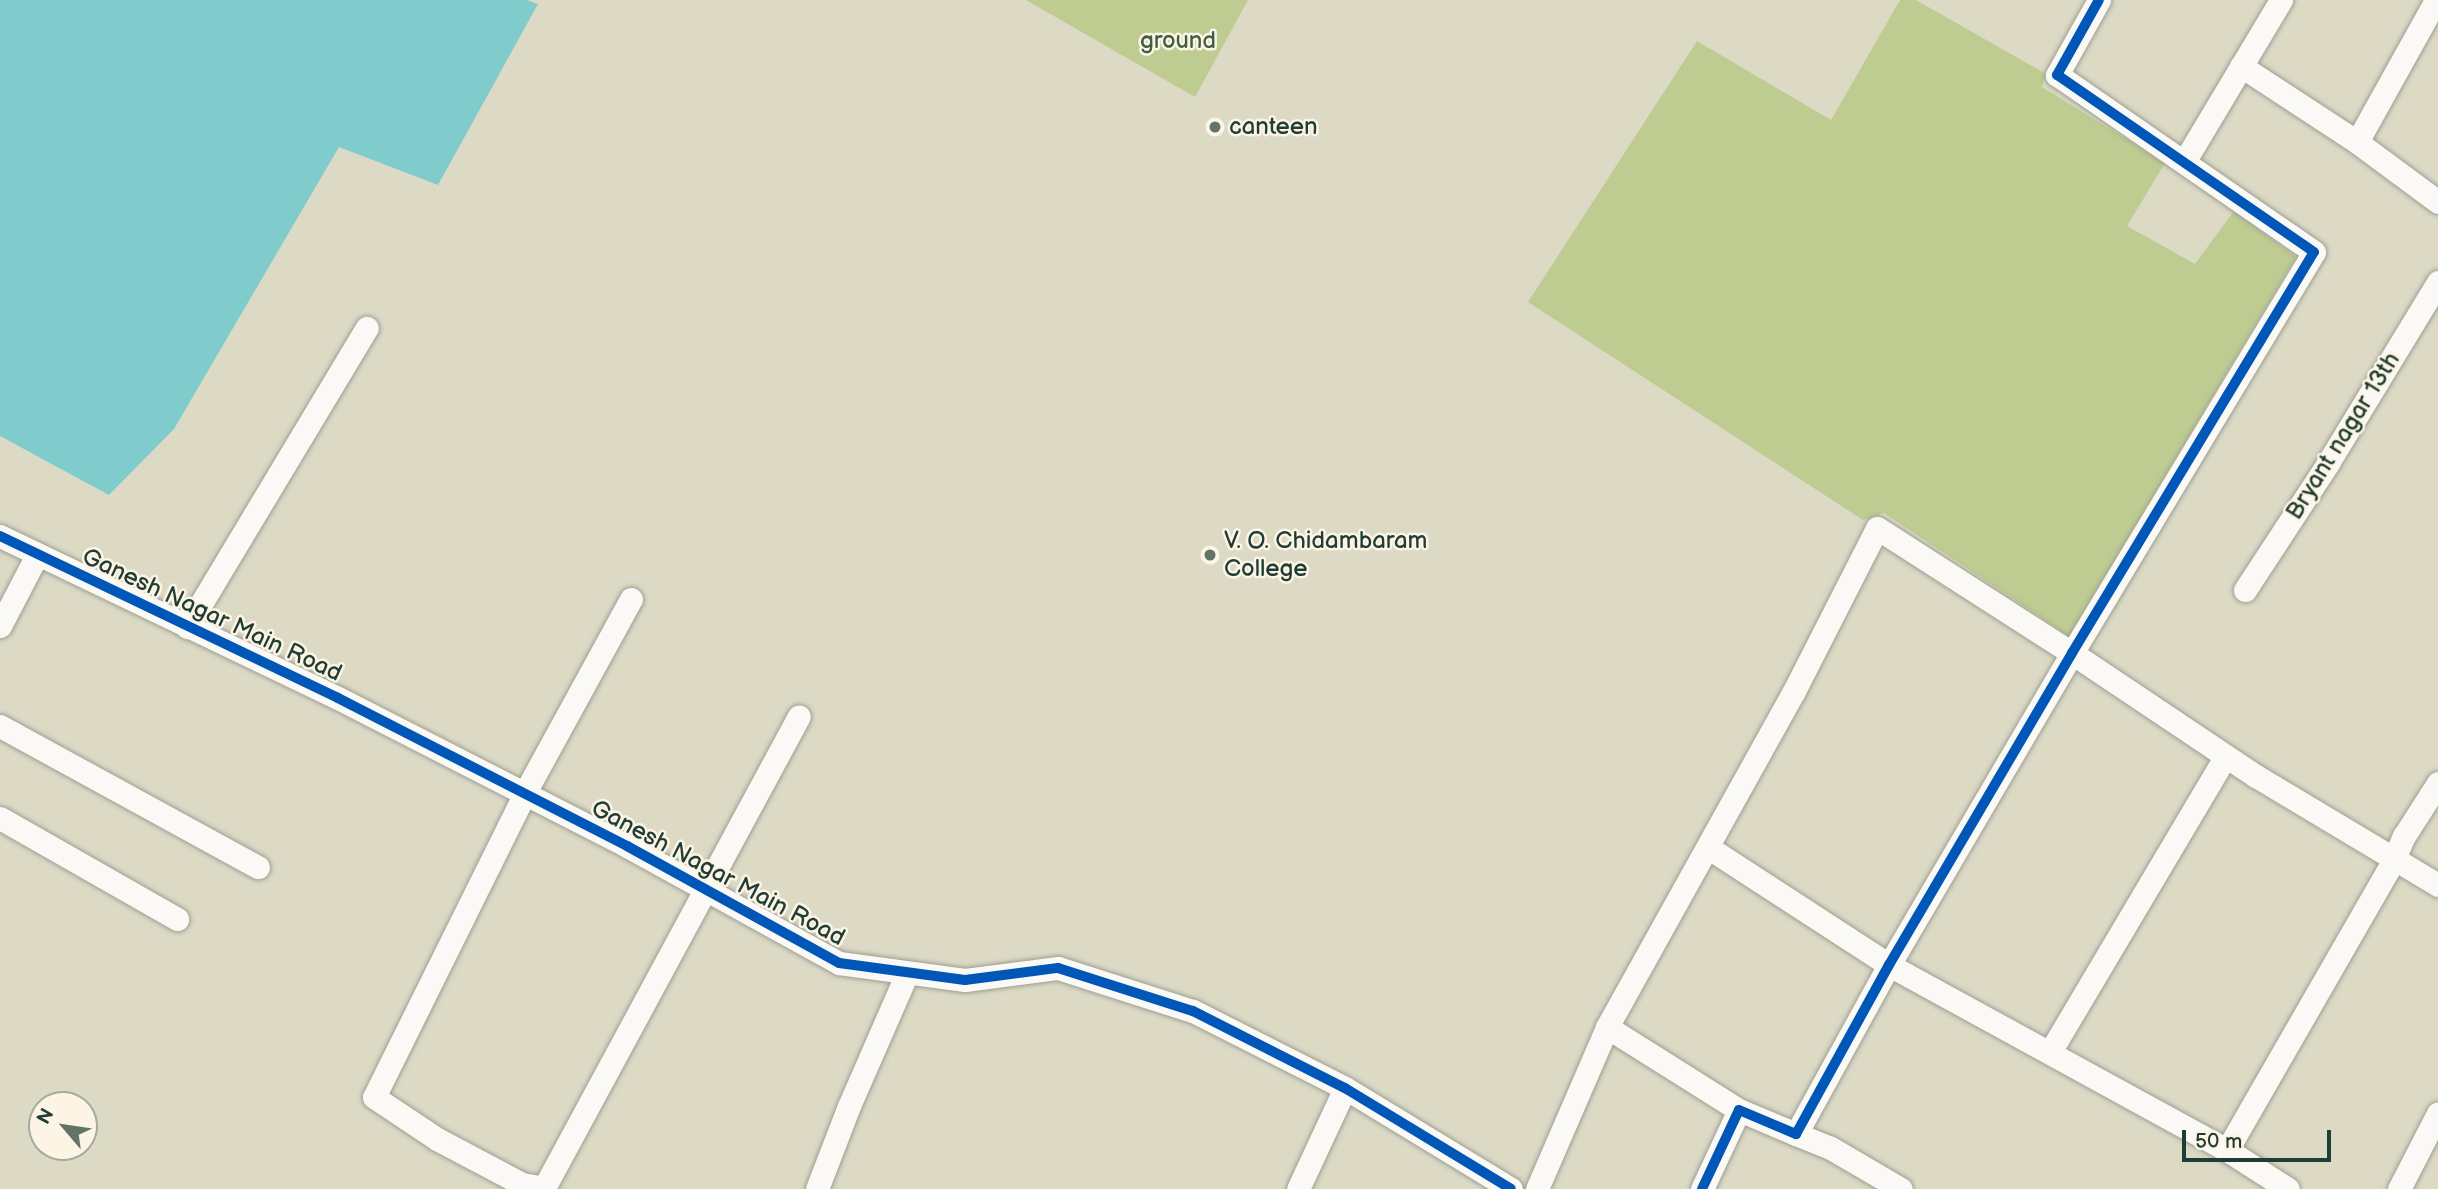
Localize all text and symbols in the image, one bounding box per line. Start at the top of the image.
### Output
park label: ground [1140,27,1216,55]
place label: canteen [1229,113,1318,141]
marker: canteen [1207,119,1223,135]
street label: Bryant nagar 13th [2280,347,2406,525]
place label: V. O. Chidambaram College [1224,527,1427,583]
street label: Ganesh Nagar Main Road [78,542,346,688]
marker: V. O. Chidambaram College [1202,547,1218,563]
street label: Ganesh Nagar Main Road [586,794,850,952]
north arrow [28,1091,98,1161]
text: N [32,1105,59,1128]
scale bar [2186,1116,2335,1160]
text: 50 m [2195,1129,2242,1154]

